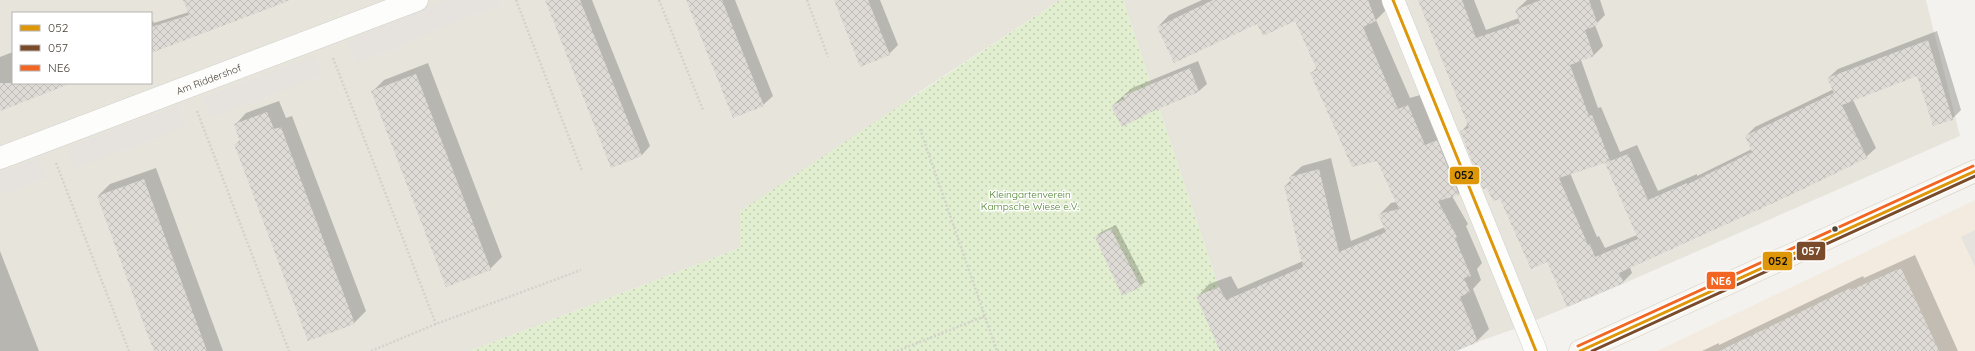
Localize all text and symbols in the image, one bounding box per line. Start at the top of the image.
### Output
legend [12,12,152,84]
text: 052 [48,20,69,35]
text: 057 [48,40,68,55]
text: NE6 [48,60,71,75]
street label: Am Riddershof [174,61,244,98]
line badge: 052 [1449,166,1480,185]
text: 052 [1454,168,1474,182]
park label: Kleingartenverein Kampsche Wiese e.V. [981,188,1079,213]
unlabelled marker [1830,224,1840,234]
line badge: 057 [1796,241,1826,261]
text: 057 [1801,244,1821,258]
line badge: 052 [1762,251,1793,271]
text: 052 [1768,254,1788,268]
line badge: NE6 [1706,271,1736,290]
text: NE6 [1711,274,1731,288]

